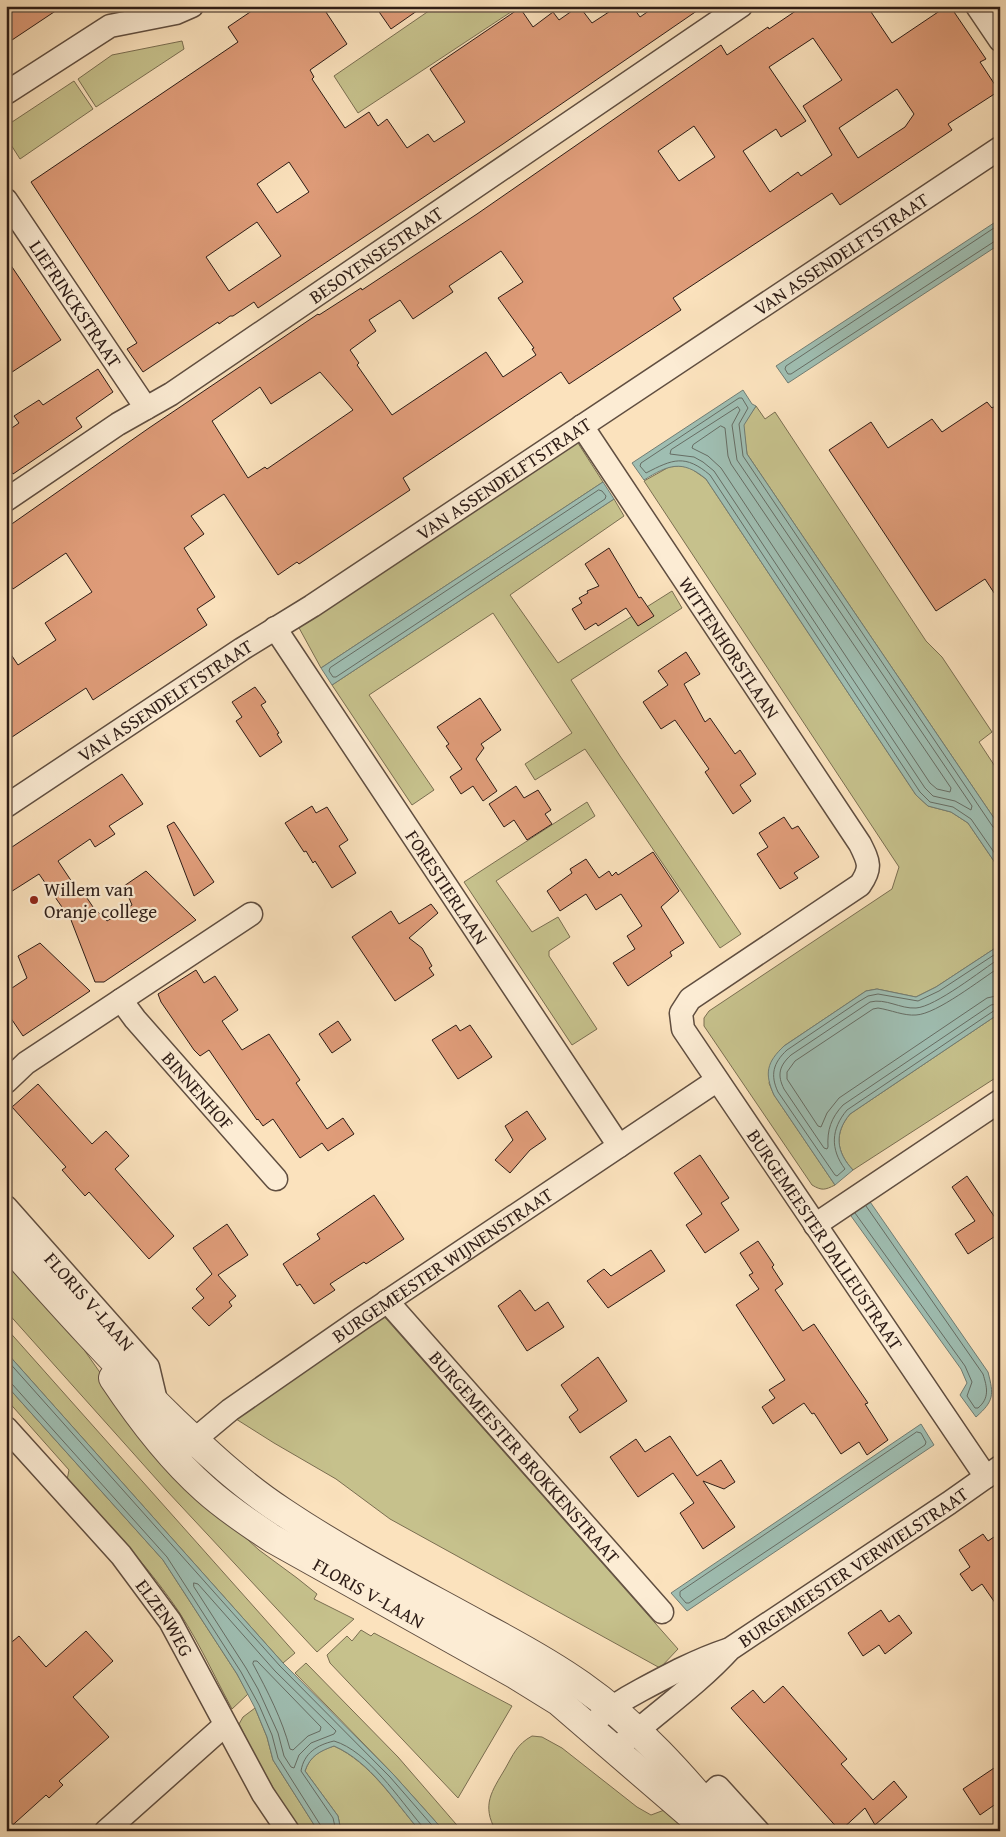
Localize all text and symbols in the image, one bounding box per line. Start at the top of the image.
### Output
street label: VAN ASSENDELFTSTRAAT [748,185,934,322]
street label: BESOYENSESTRAAT [303,199,449,310]
street label: LIEFRINCKSTRAAT [23,234,129,373]
street label: VAN ASSENDELFTSTRAAT [411,410,597,547]
street label: WITTENHORSTLAAN [672,571,787,724]
street label: VAN ASSENDELFTSTRAAT [72,632,258,769]
street label: FORESTIERLAAN [399,824,495,950]
place label: Willem van Oranje college [44,875,157,925]
marker: Willem van Oranje college [28,894,40,906]
street label: BINNENHOF [155,1045,241,1136]
street label: BURGEMEESTER DALLEUSTRAAT [740,1123,910,1356]
street label: BURGEMEESTER WIJNENSTRAAT [326,1180,558,1349]
street label: FLORIS V-LAAN [38,1246,141,1357]
street label: BURGEMEESTER BROKKENSTRAAT [423,1344,627,1570]
street label: BURGEMEESTER VERWIELSTRAAT [732,1480,974,1654]
street label: FLORIS V-LAAN [308,1550,430,1635]
street label: ELZENWEG [129,1573,201,1662]

